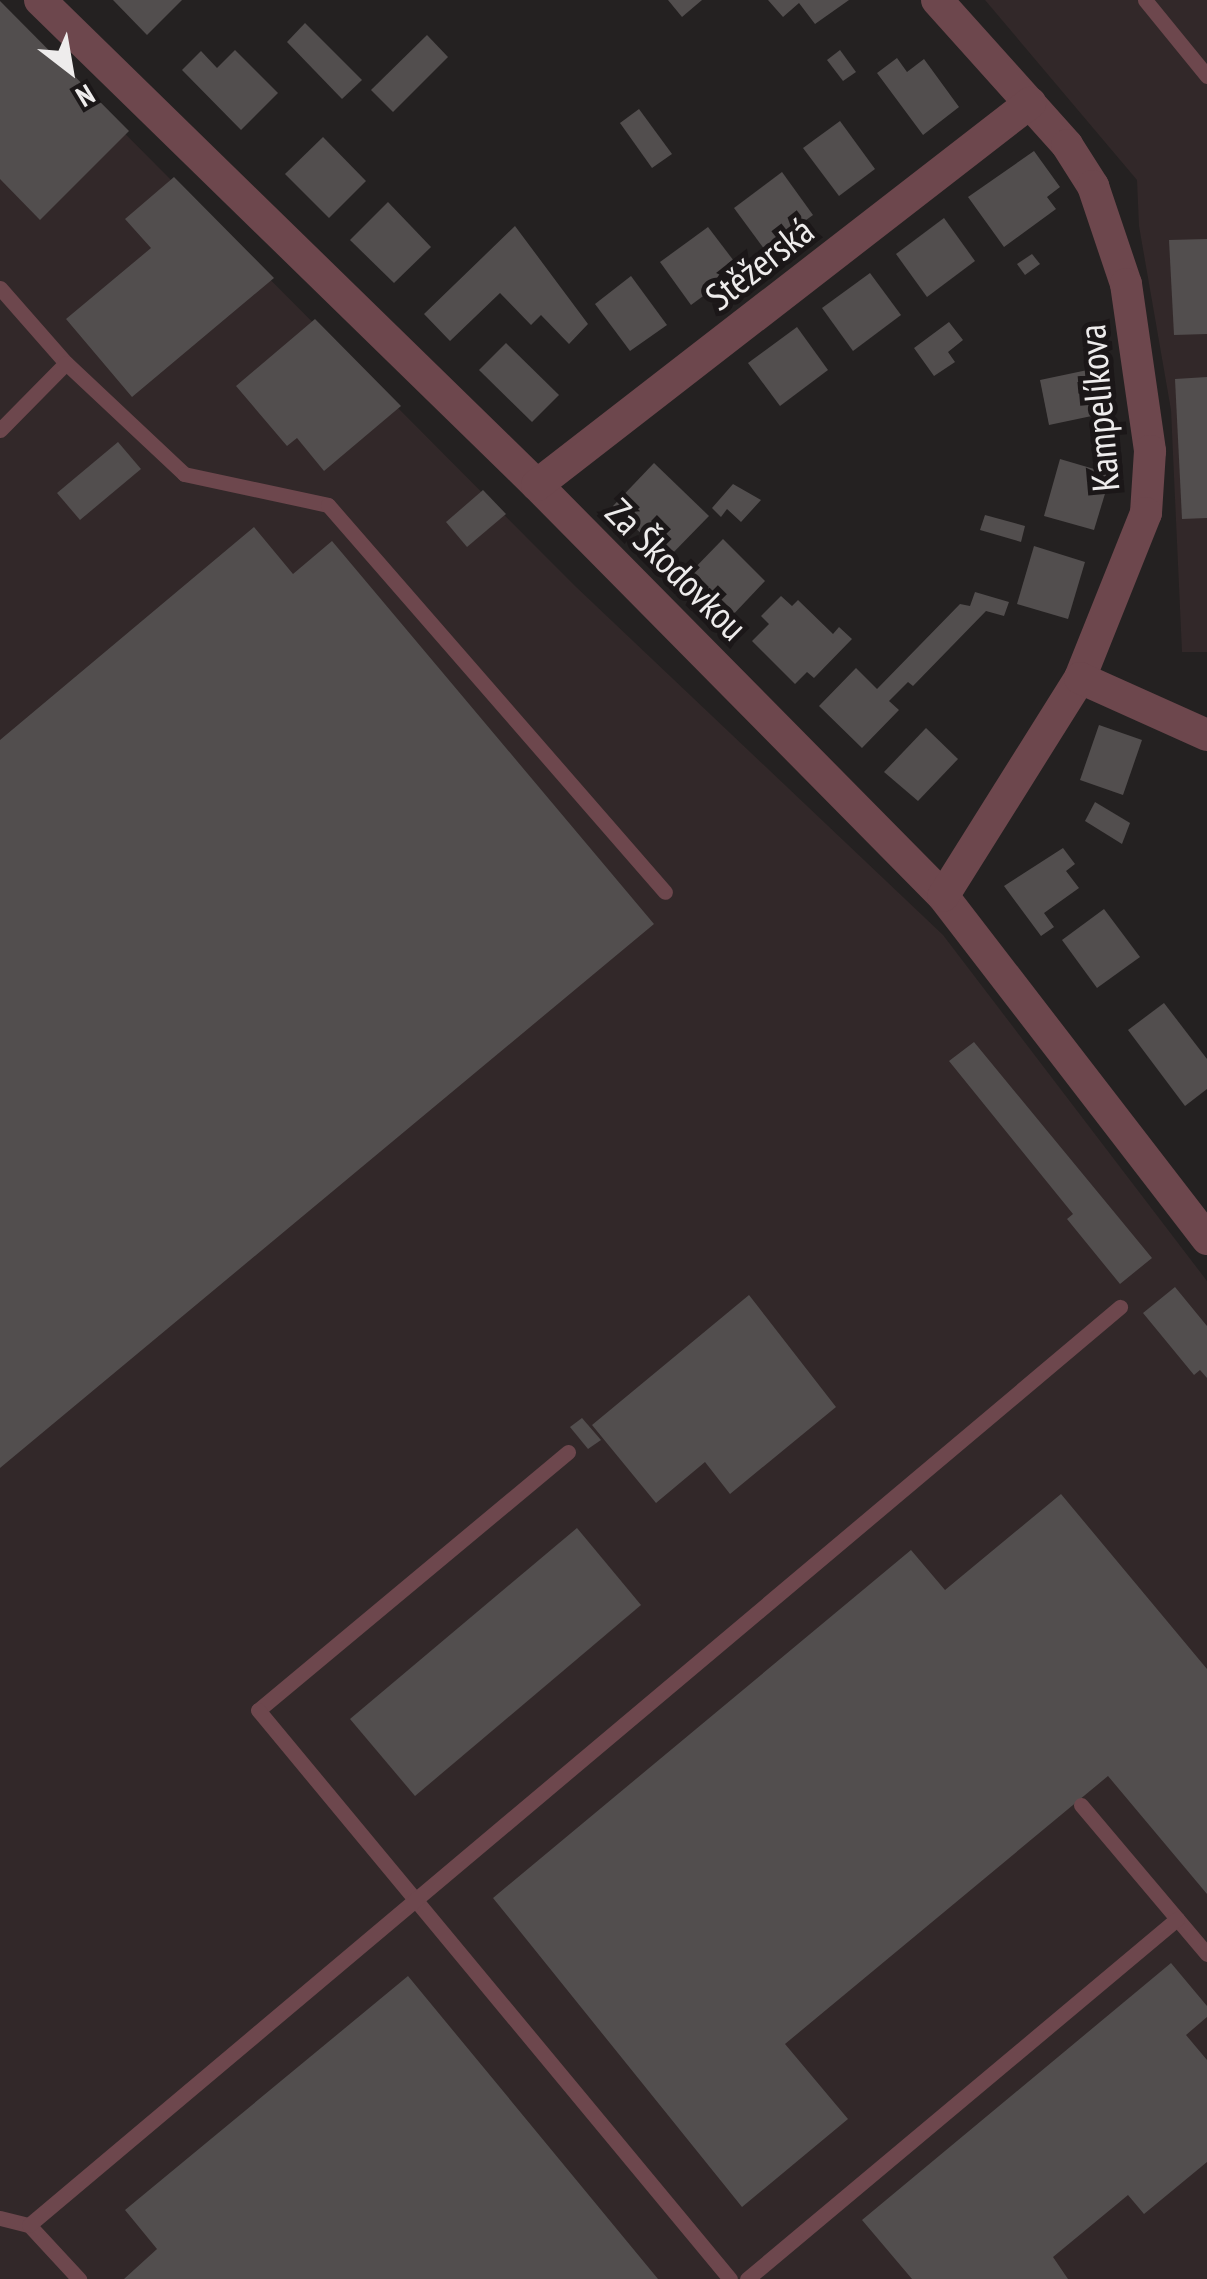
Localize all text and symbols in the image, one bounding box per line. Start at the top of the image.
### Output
north arrow [20,20,120,120]
text: N [70,76,102,116]
street label: Stěžerská [696,207,822,319]
street label: Kampelíkova [1068,323,1128,493]
street label: Za Škodovkou [597,489,757,649]

